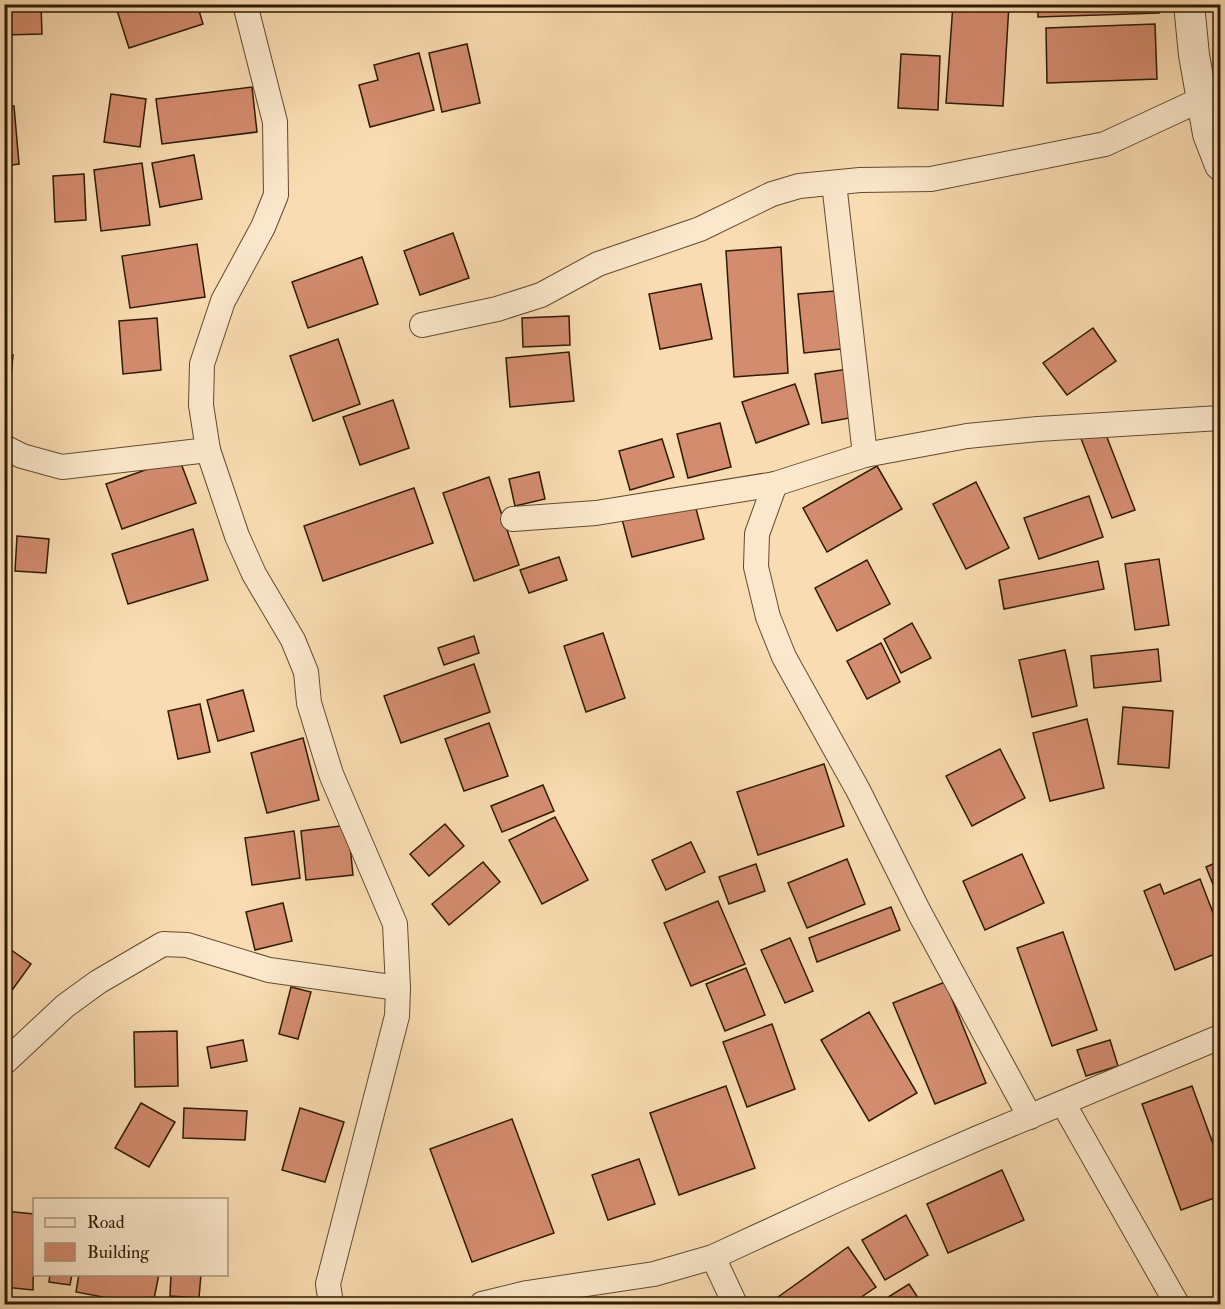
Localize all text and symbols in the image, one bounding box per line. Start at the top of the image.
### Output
legend [33,1198,228,1276]
text: Road [87,1211,125,1234]
text: Building [87,1241,150,1264]

